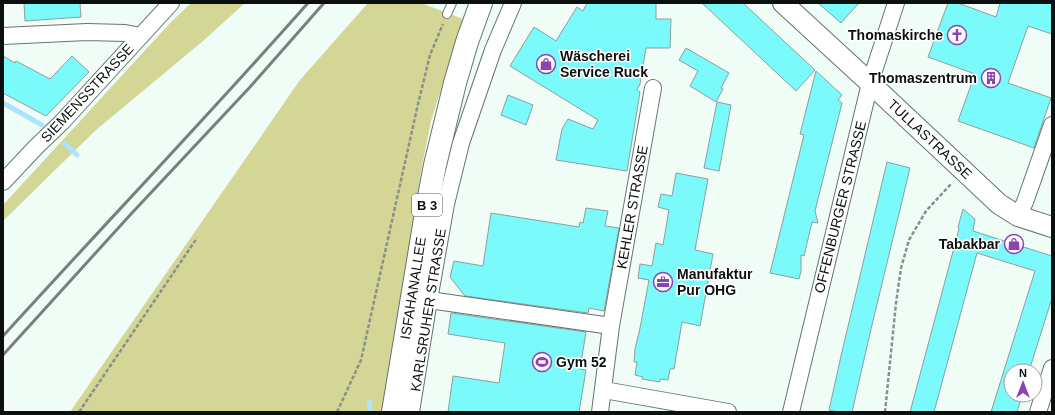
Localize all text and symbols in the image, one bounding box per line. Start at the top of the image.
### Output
church icon: Thomaskirche [946,24,968,46]
place label: Thomaskirche [848,27,943,43]
street label: SIEMENSSTRASSE [37,41,137,145]
place label: Wäscherei Service Ruck [560,48,648,80]
shop icon: Wäscherei Service Ruck [535,53,557,75]
building icon: Thomaszentrum [980,67,1002,89]
place label: Thomaszentrum [869,70,977,86]
street label: TULLASTRASSE [885,96,975,182]
street label: OFFENBURGER STRASSE [811,119,869,295]
street label: KEHLER STRASSE [613,144,651,270]
road number: B 3 [412,194,442,216]
street label: KARLSRUHER STRASSE [407,227,449,393]
shop icon: Tabakbar [1003,233,1025,255]
street label: ISFAHANALLEE [397,236,429,340]
place label: Tabakbar [939,236,1001,252]
place label: Manufaktur Pur OHG [677,266,753,298]
office icon: Manufaktur Pur OHG [652,271,674,293]
sports icon: Gym 52 [531,351,553,373]
place label: Gym 52 [556,354,607,370]
north arrow [1003,363,1043,403]
text: N [1019,367,1027,379]

